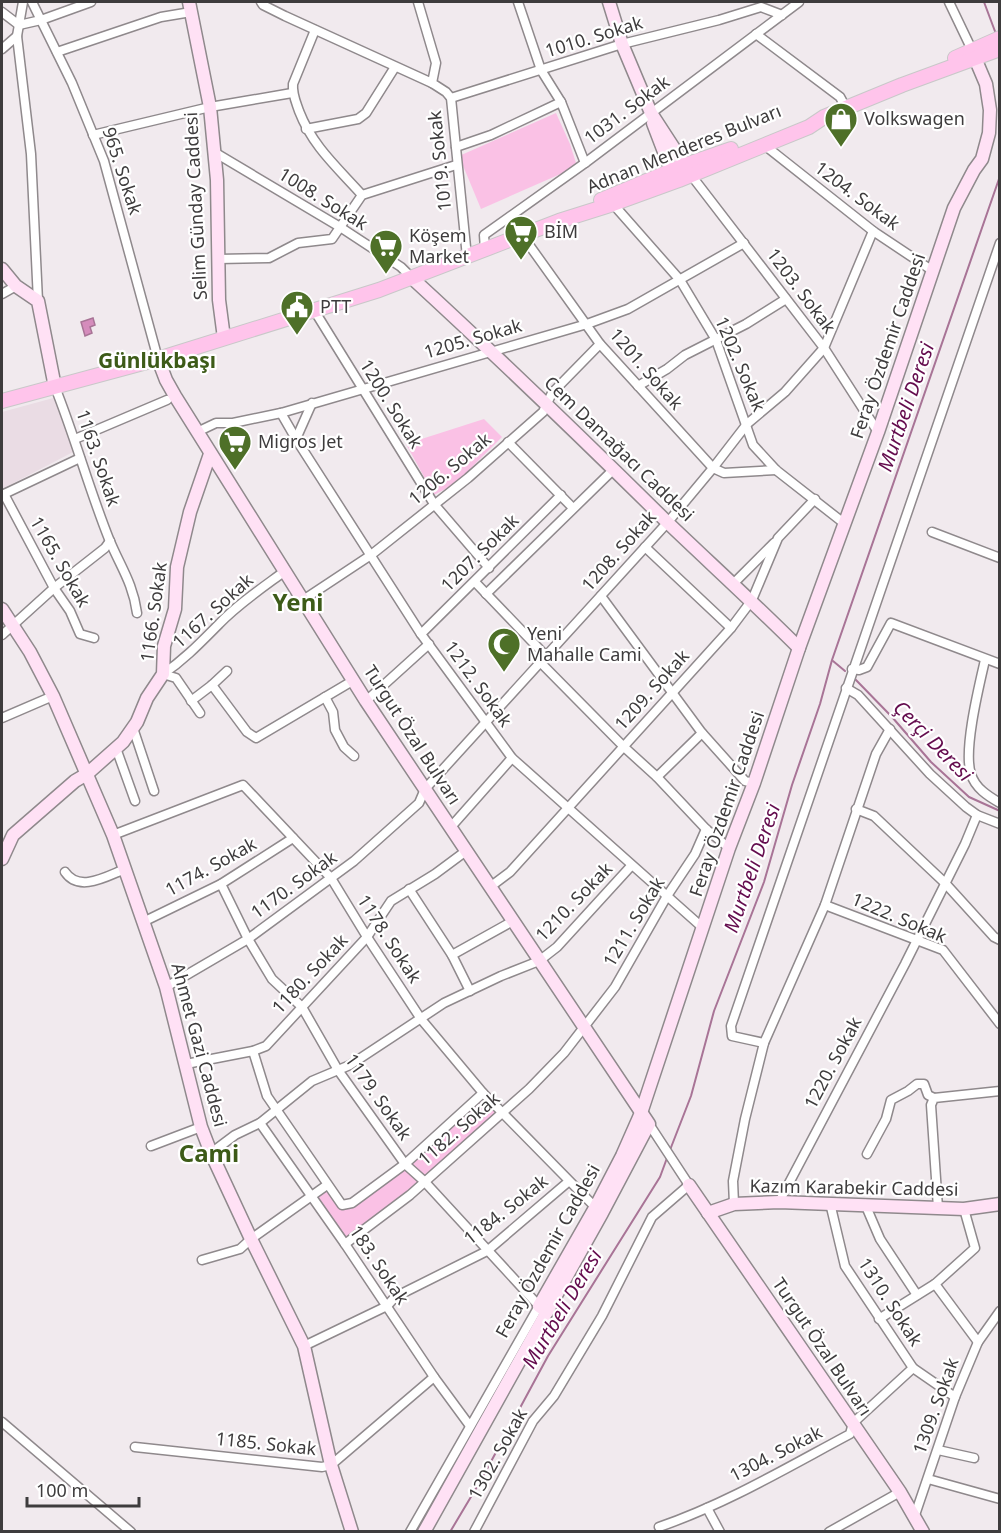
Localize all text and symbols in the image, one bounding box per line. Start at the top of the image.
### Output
street label: 1010. Sokak [542,10,646,62]
street label: 1031. Sokak [579,69,674,149]
street label: Adnan Menderes Bulvarı [583,98,784,198]
shop icon: Volkswagen [823,101,859,148]
place label: Volkswagen [864,106,965,130]
street label: 1019. Sokak [422,109,456,212]
street label: Selim Günday Caddesi [178,111,212,301]
street label: 965. Sokak [98,124,148,218]
street label: 1204. Sokak [810,155,905,235]
street label: 1008. Sokak [274,161,373,235]
supermarket icon: BİM [503,214,539,261]
place label: BİM [544,219,578,243]
place label: Köşem Market [409,223,470,268]
supermarket icon: Köşem Market [368,228,404,275]
street label: 1203. Sokak [762,243,842,338]
street label: Feray Özdemir Caddesi [844,250,930,442]
public building icon: PTT [279,289,315,336]
place label: PTT [320,294,351,318]
street label: 1205. Sokak [421,313,525,363]
street label: 1202. Sokak [710,313,772,415]
street label: 1201. Sokak [605,322,689,415]
water label: Murtbeli Deresi [871,338,940,475]
district label: Günlükbaşı [98,346,216,374]
street label: 1200. Sokak [355,354,429,453]
street label: Cem Damağacı Caddesi [540,370,700,526]
street label: 1163. Sokak [71,406,127,510]
supermarket icon: Migros Jet [217,424,253,471]
street label: 1206. Sokak [403,426,496,510]
place label: Migros Jet [258,429,343,453]
street label: 1208. Sokak [576,505,661,596]
street label: 1207. Sokak [435,508,524,596]
street label: 1165. Sokak [25,512,97,611]
street label: 1166. Sokak [134,560,172,663]
street label: 1167. Sokak [167,567,258,653]
district label: Yeni [273,585,323,618]
place label: Yeni Mahalle Cami [527,621,642,666]
mosque icon: Yeni Mahalle Cami [486,626,522,673]
street label: 1212. Sokak [439,636,518,732]
street label: 1209. Sokak [609,644,694,735]
street label: Turgut Özal Bulvarı [359,660,467,809]
water label: Çerçi Deresi [888,694,980,788]
street label: Feray Özdemir Caddesi [683,708,769,900]
water label: Murtbeli Deresi [717,799,786,936]
street label: 1174. Sokak [161,831,261,901]
street label: 1170. Sokak [246,845,342,924]
street label: 1210. Sokak [530,856,617,946]
street label: 1211. Sokak [597,872,670,971]
street label: 1222. Sokak [848,886,951,948]
street label: 1178. Sokak [352,890,428,988]
street label: 1180. Sokak [266,928,353,1018]
street label: Ahmet Gazi Caddesi [167,960,233,1129]
street label: 1220. Sokak [798,1012,867,1113]
street label: 1179. Sokak [340,1048,418,1145]
street label: 1182. Sokak [412,1086,505,1170]
district label: Cami [179,1136,239,1169]
street label: Feray Özdemir Caddesi [489,1159,605,1342]
street label: 1184. Sokak [458,1168,553,1250]
street label: Kazım Karabekir Caddesi [749,1173,959,1201]
street label: 183. Sokak [345,1220,415,1309]
water label: Murtbeli Deresi [515,1243,608,1373]
street label: 1310. Sokak [853,1253,929,1351]
street label: Turgut Özal Bulvarı [768,1273,878,1420]
street label: 1309. Sokak [907,1354,964,1457]
street label: 1302. Sokak [462,1403,532,1503]
street label: 1304. Sokak [725,1419,826,1487]
street label: 1185. Sokak [215,1426,318,1460]
scale bar [27,1470,140,1508]
text: 100 m [36,1478,88,1502]

